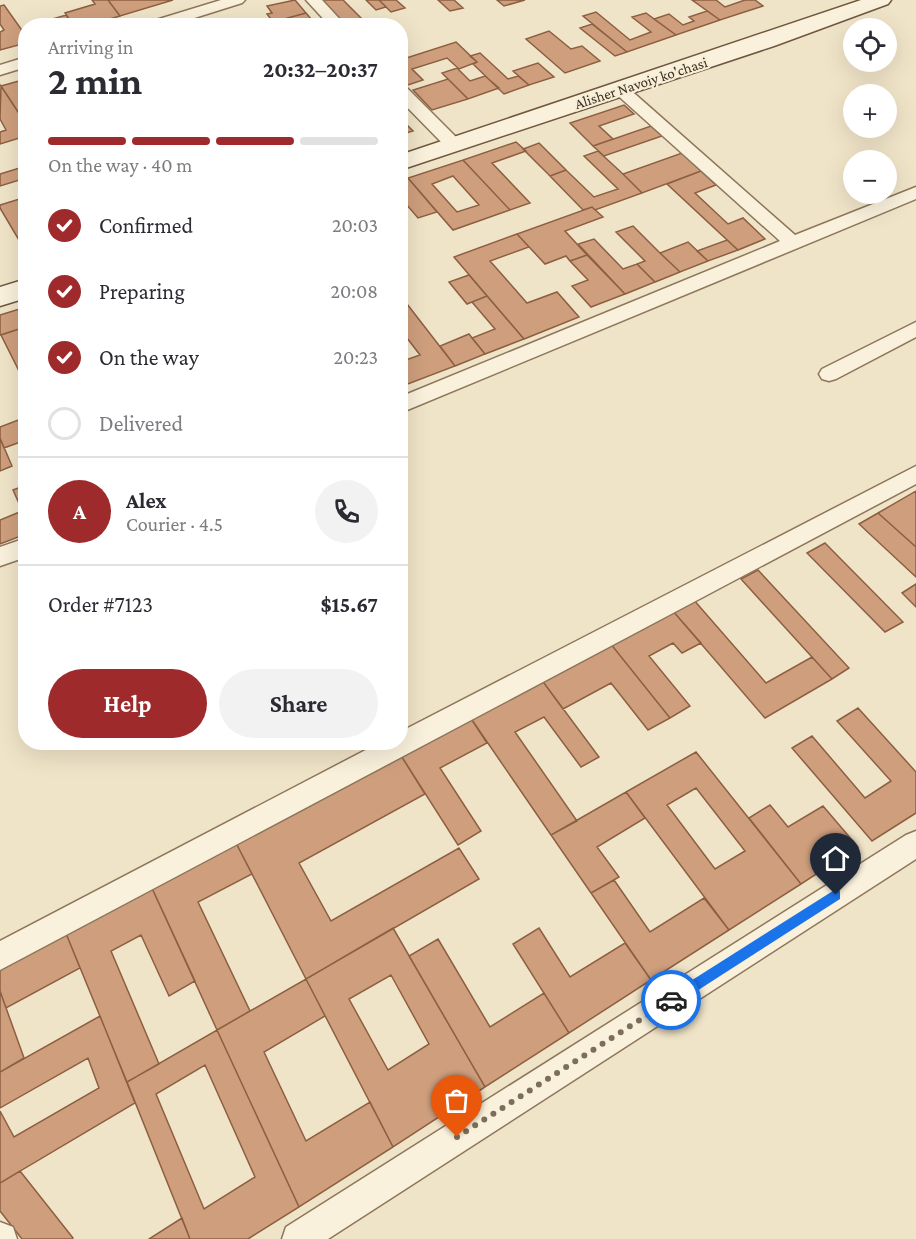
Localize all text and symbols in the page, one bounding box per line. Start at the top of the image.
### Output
map controls [843,18,897,204]
button: locate [843,18,897,72]
text: Arriving in [48,36,133,58]
street label: Alisher Navoiy ko'chasi [573,54,710,113]
text: 20:32–20:37 [263,57,378,82]
text: 2 min [48,59,142,102]
button: + [843,84,897,138]
button: − [843,150,897,204]
text: On the way · 40 m [48,154,192,176]
icon: check [48,209,81,242]
text: Confirmed [99,213,193,238]
text: 20:03 [332,214,378,236]
icon: check [48,275,81,308]
text: Preparing [99,279,185,304]
text: 20:08 [331,280,378,302]
icon: check [48,341,81,374]
text: On the way [99,345,199,370]
text: 20:23 [334,346,378,368]
text: Delivered [99,411,183,436]
button: phone [315,480,378,543]
text: Alex [126,488,167,513]
text: A [73,499,86,524]
text: Courier · 4.5 [126,513,223,535]
text: Order #7123 [48,592,153,617]
text: $15.67 [320,592,378,617]
button: Help [48,669,207,738]
button: Share [219,669,378,738]
pin [810,833,861,895]
icon: home [819,842,852,875]
courier [641,970,701,1030]
icon: car [655,984,688,1017]
pin [431,1075,482,1137]
icon: bag [440,1084,473,1117]

